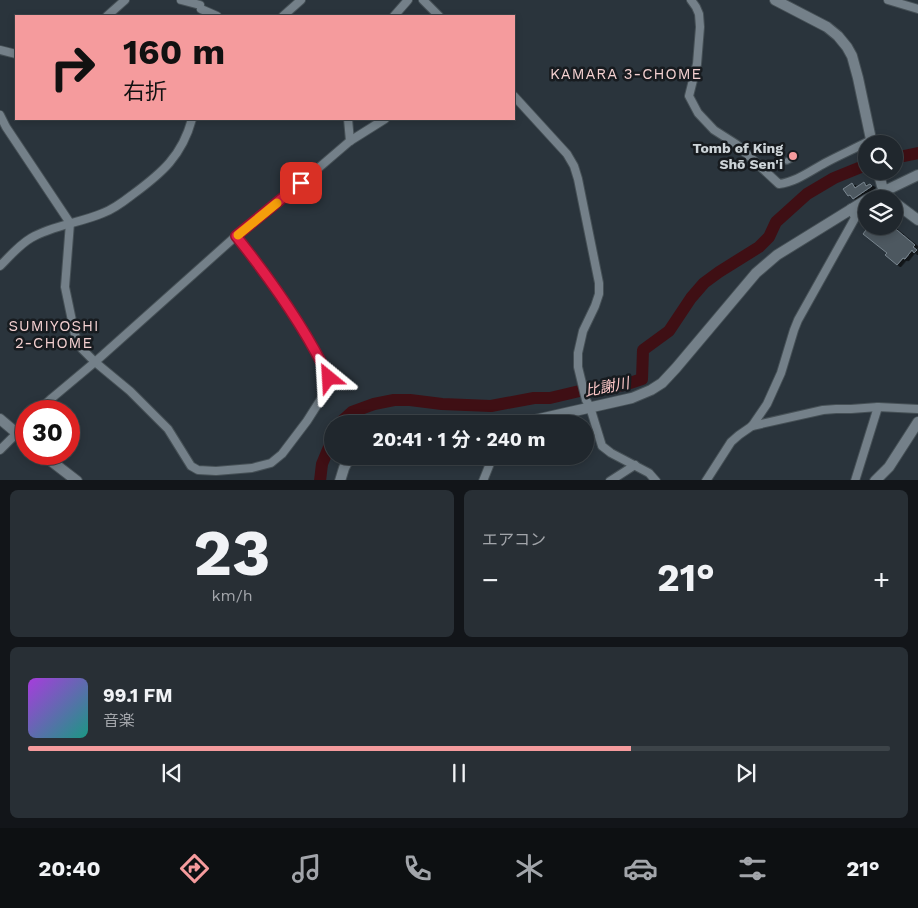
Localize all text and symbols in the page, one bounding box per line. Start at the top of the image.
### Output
text: 160 m [123,31,225,73]
icon: right [40,35,105,100]
district label: KAMARA 3-CHOME [550,65,702,83]
text: 右折 [123,79,167,104]
map controls [858,135,903,235]
button: search [858,135,903,180]
place label: Tomb of King Shō Sen'i [693,140,783,172]
marker: Tomb of King Shō Sen'i [787,150,799,162]
pin [280,162,322,204]
icon: arrive [287,169,315,197]
button: layers [858,190,903,235]
district label: SUMIYOSHI 2-CHOME [8,317,100,352]
position arrow [302,351,354,403]
water label: 比謝川 [583,373,633,400]
speed limit sign: 30 [15,400,80,465]
text: 20:41 · 1 分 · 240 m [373,428,545,451]
text: 23 [193,515,271,591]
text: エアコン [482,530,546,549]
text: 21° [657,556,715,600]
text: − [482,563,499,596]
text: + [873,563,890,596]
text: km/h [211,586,253,605]
text: 99.1 FM [103,684,172,707]
text: 音楽 [103,711,135,730]
icon: previous [158,759,186,787]
icon: pause [445,759,473,787]
icon: next [732,759,760,787]
icon: directions [177,851,212,886]
icon: music [289,851,324,886]
icon: phone [400,851,435,886]
icon: climate [512,851,547,886]
icon: car [623,851,658,886]
icon: filters [735,851,770,886]
text: 20:40 [38,856,101,881]
text: 21° [846,856,880,881]

